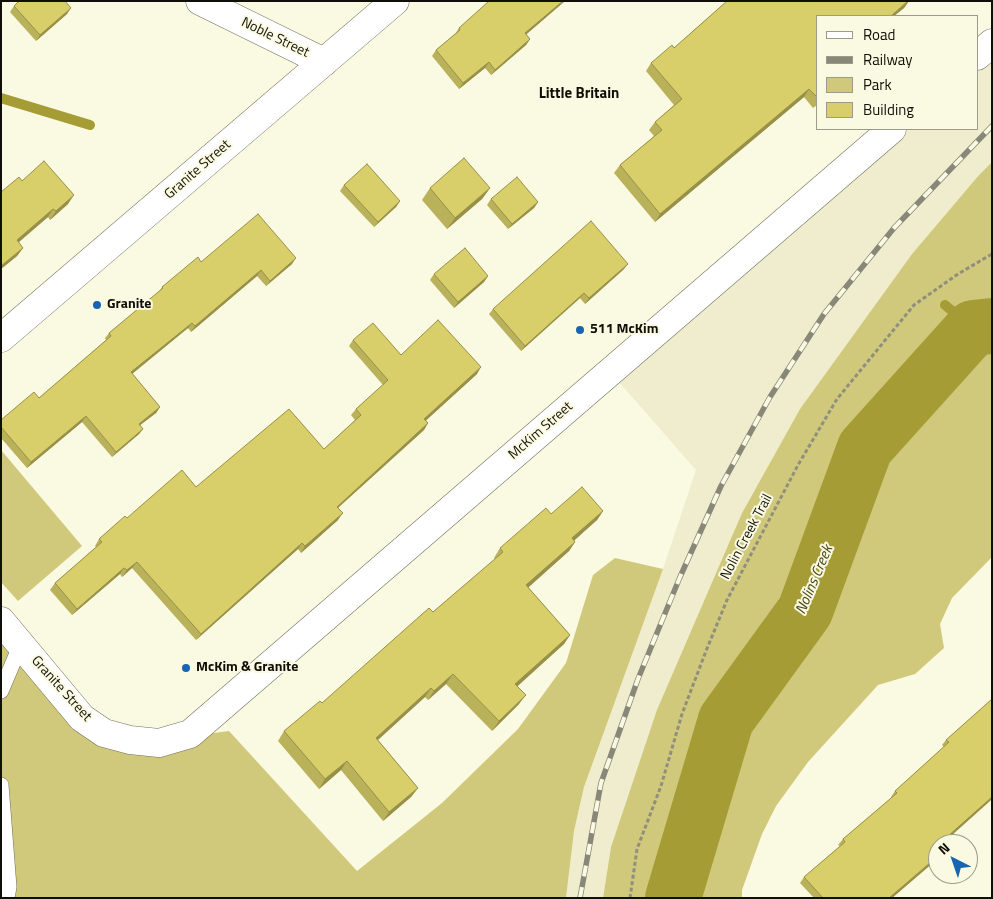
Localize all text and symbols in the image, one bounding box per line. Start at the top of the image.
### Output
street label: Noble Street [238,14,312,62]
legend [816,15,978,130]
text: Road [863,23,895,46]
text: Railway [863,48,913,71]
text: Park [863,73,892,96]
district label: Little Britain [539,85,619,103]
text: Building [863,98,914,121]
street label: Granite Street [161,137,235,203]
place label: Granite [107,297,152,313]
marker: Granite [91,299,103,311]
place label: 511 McKim [590,322,658,338]
marker: 511 McKim [574,324,586,336]
street label: McKim Street [505,399,577,463]
street label: Nolin Creek Trail [717,491,777,583]
water label: Nolins Creek [792,543,838,617]
street label: Granite Street [27,653,95,725]
place label: McKim & Granite [196,660,298,676]
marker: McKim & Granite [180,662,192,674]
north arrow [928,834,978,884]
text: N [933,837,954,859]

